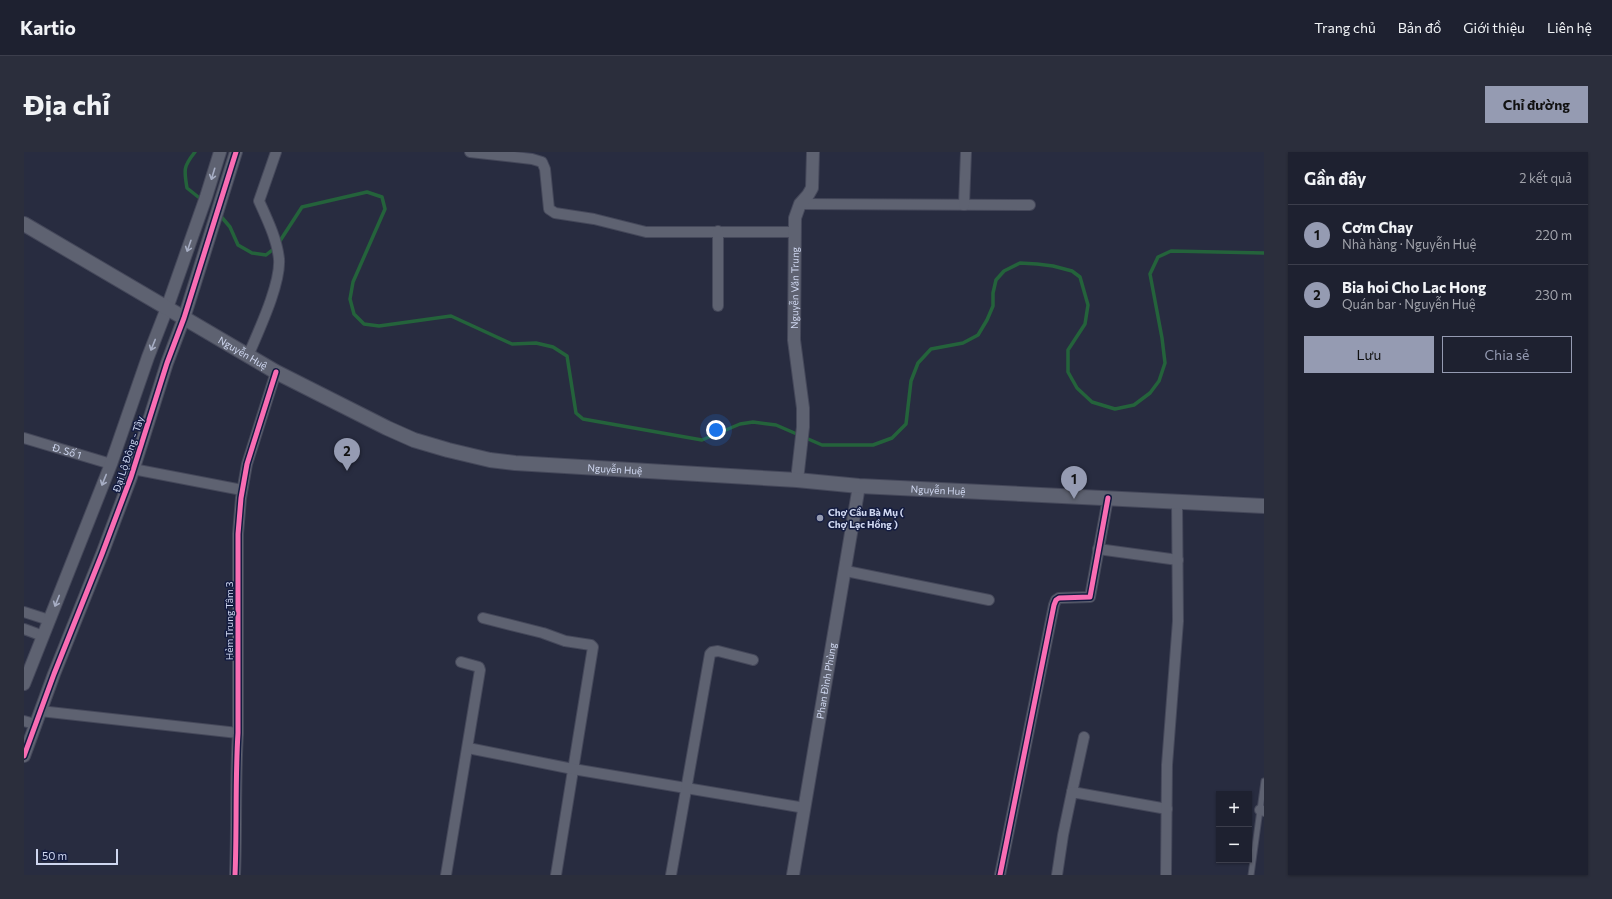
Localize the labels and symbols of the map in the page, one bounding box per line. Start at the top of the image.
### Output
one-way arrow [209,168,216,181]
one-way arrow [185,239,192,252]
street label: Nguyễn Văn Trung [788,246,801,329]
street label: Nguyễn Huệ [216,334,270,372]
one-way arrow [148,338,156,350]
street label: Đại Lộ Đông - Tây [110,415,146,494]
your location [706,420,726,440]
pin: 2 [334,438,360,471]
street label: Đ. Số 1 [50,441,83,461]
street label: Nguyễn Huệ [587,461,643,477]
pin: 1 [1061,466,1087,499]
one-way arrow [100,474,108,486]
street label: Nguyễn Huệ [910,483,966,497]
place label: Chợ Cầu Bà Mụ ( Chợ Lạc Hồng ) [828,506,904,530]
marker: Chợ Cầu Bà Mụ ( Chợ Lạc Hồng ) [815,513,825,523]
street label: Hẻm Trung Tâm 3 [223,581,235,660]
one-way arrow [52,595,60,607]
street label: Phan Đình Phùng [814,641,838,720]
scale bar [36,847,118,866]

